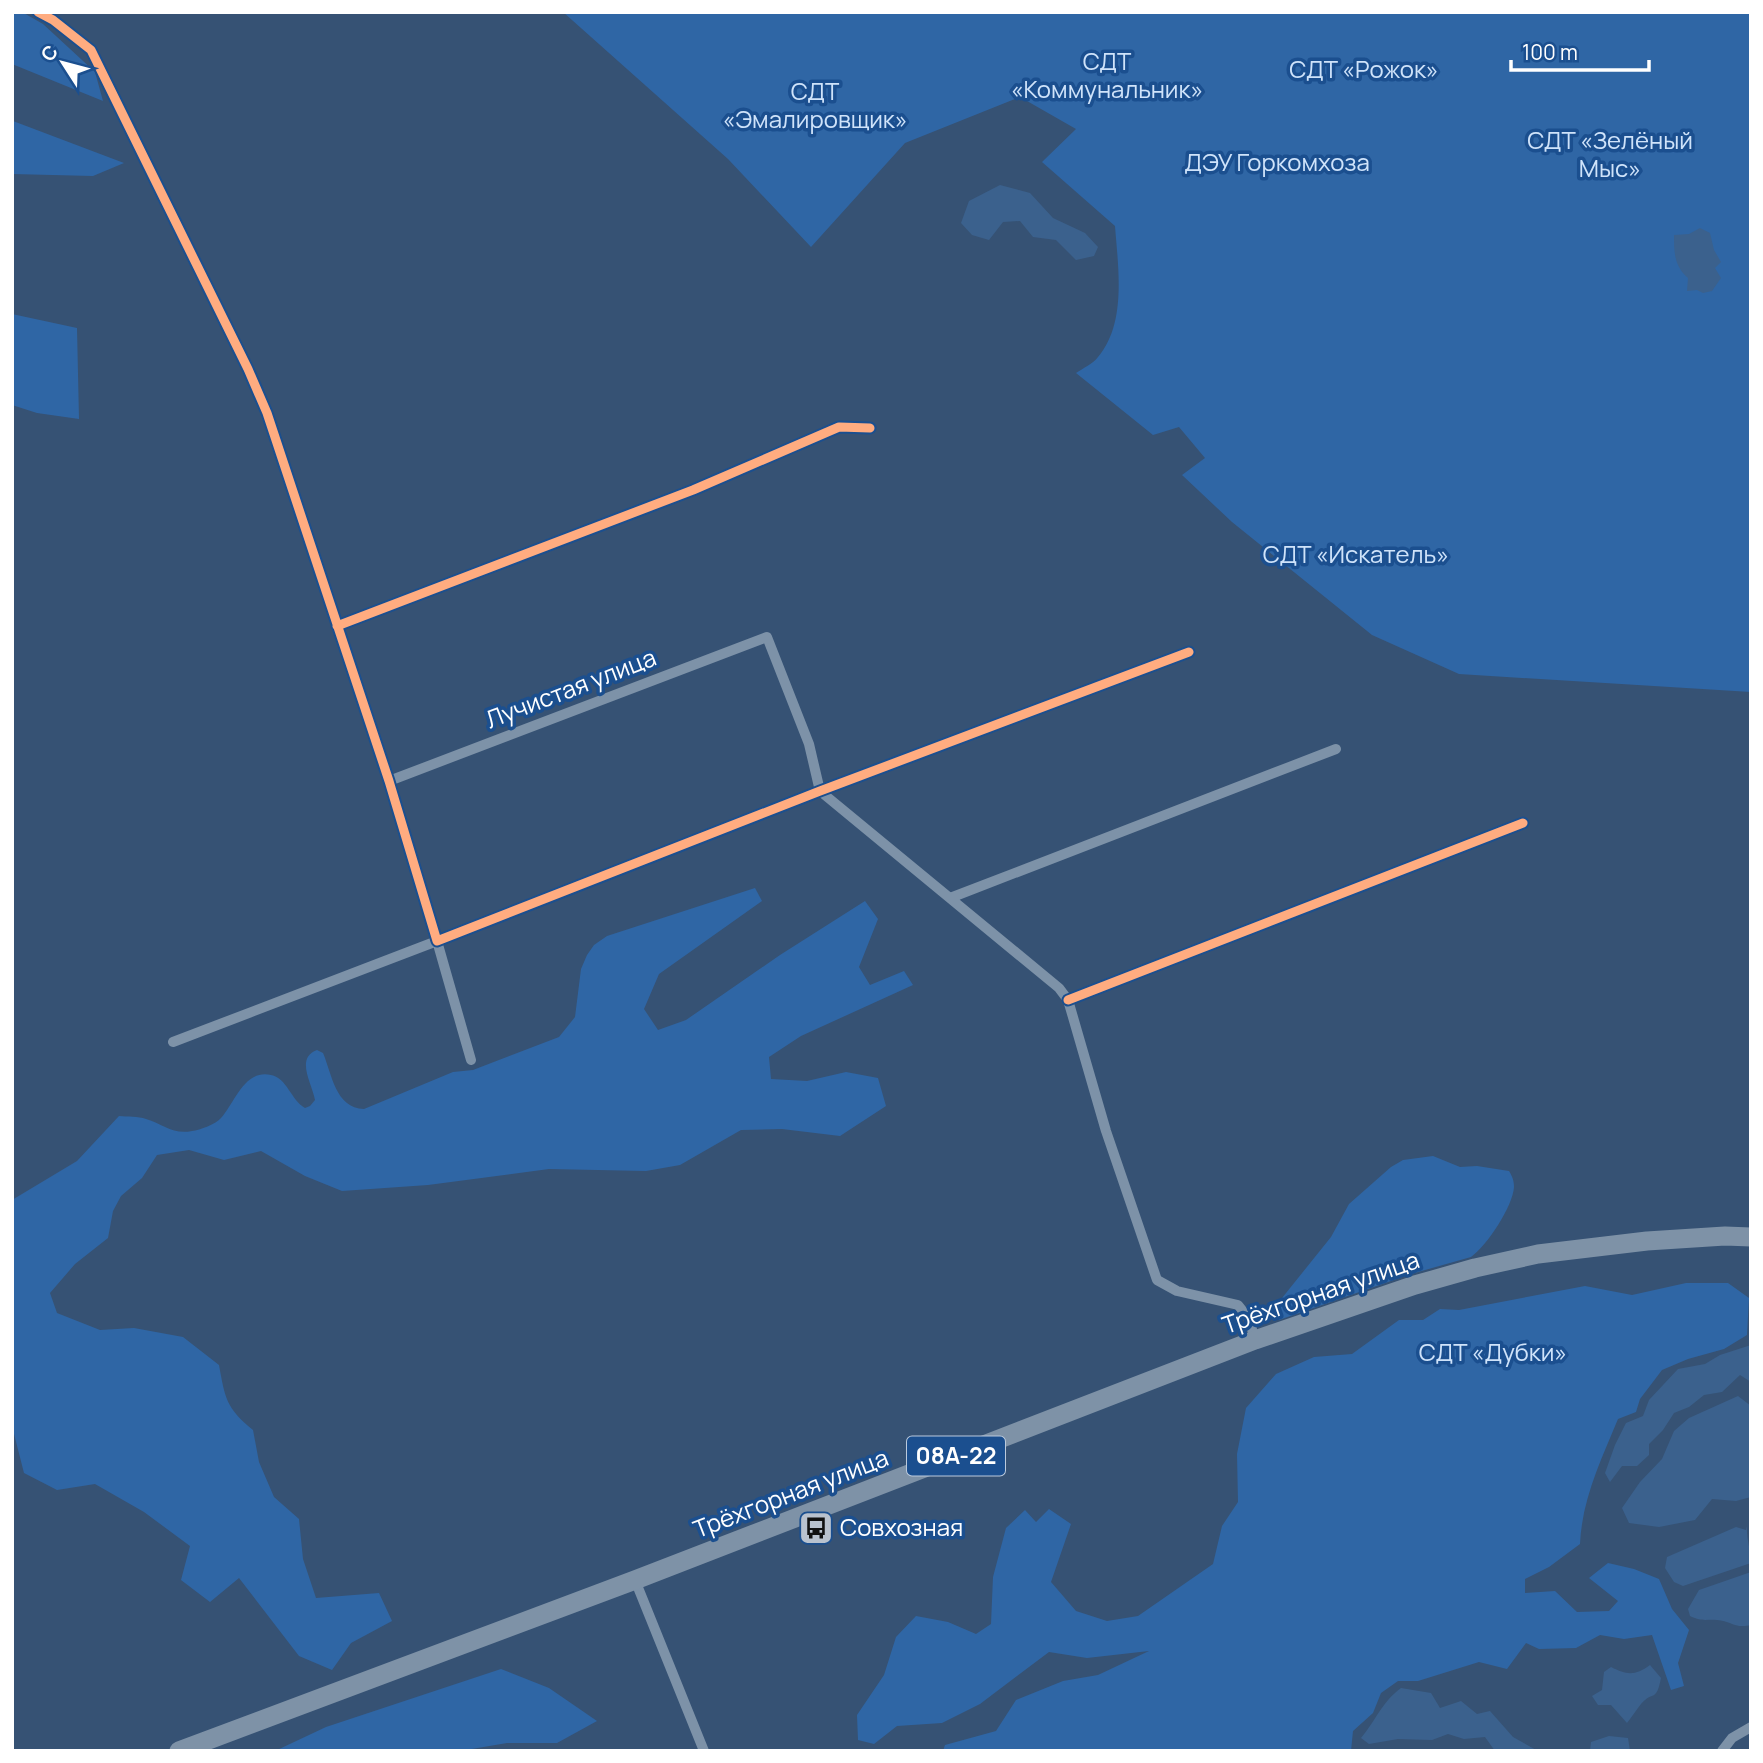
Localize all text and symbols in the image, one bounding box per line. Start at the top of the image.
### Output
north arrow [28,28,98,98]
scale bar [1511,28,1649,72]
text: 100 m [1522,38,1578,66]
text: С [35,40,64,66]
park label: СДТ «Коммунальник» [1011,44,1203,105]
park label: СДТ «Рожок» [1289,52,1439,85]
park label: СДТ «Эмалировщик» [722,74,908,135]
park label: СДТ «Зелёный Мыс» [1527,123,1693,184]
park label: ДЭУ Горкомхоза [1184,145,1370,178]
park label: СДТ «Искатель» [1263,537,1449,570]
street label: Лучистая улица [481,640,660,735]
street label: Трёхгорная улица [1218,1242,1423,1341]
park label: СДТ «Дубки» [1419,1335,1567,1368]
road number: 08А-22 [907,1436,1005,1476]
street label: Трёхгорная улица [688,1440,893,1545]
bus stop icon: Совхозная [797,1509,835,1547]
place label: Совхозная [840,1510,963,1543]

